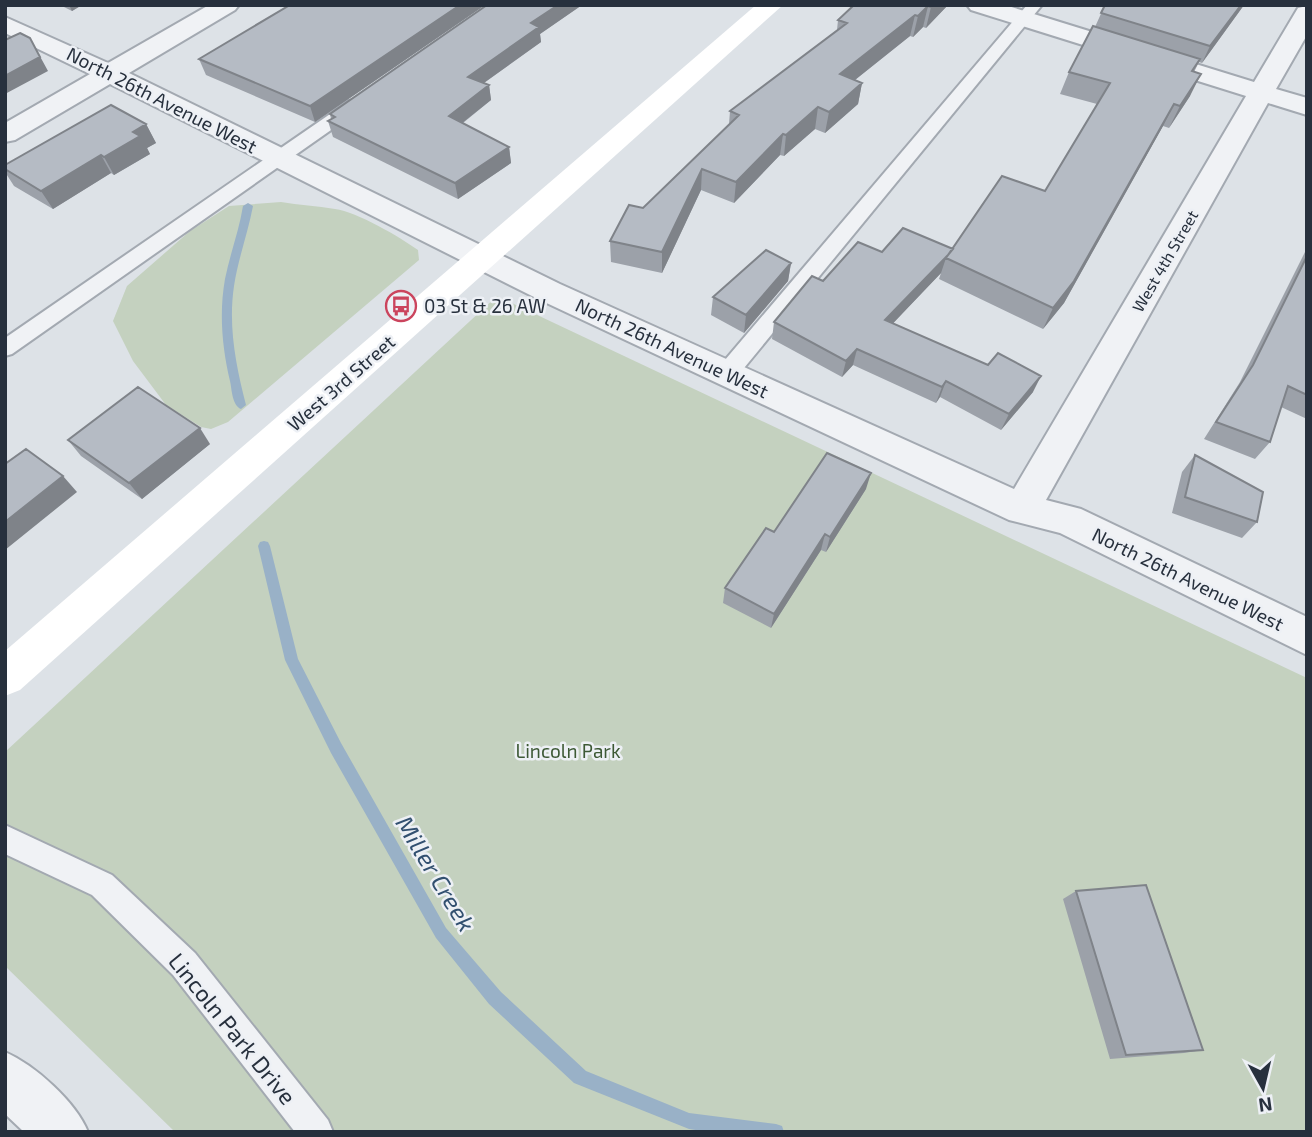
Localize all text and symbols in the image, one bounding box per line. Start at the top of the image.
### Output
street label: North 26th Avenue West [63,42,261,158]
street label: West 4th Street [1128,206,1201,315]
bus stop icon: 03 St & 26 AW [384,289,418,323]
street label: North 26th Avenue West [572,293,772,402]
place label: 03 St & 26 AW [424,294,546,317]
street label: West 3rd Street [282,330,399,436]
street label: North 26th Avenue West [1089,522,1288,635]
park label: Lincoln Park [515,739,621,762]
water label: Miller Creek [391,810,482,936]
street label: Lincoln Park Drive [163,947,302,1110]
north arrow [1228,1053,1298,1123]
text: N [1257,1093,1274,1118]

